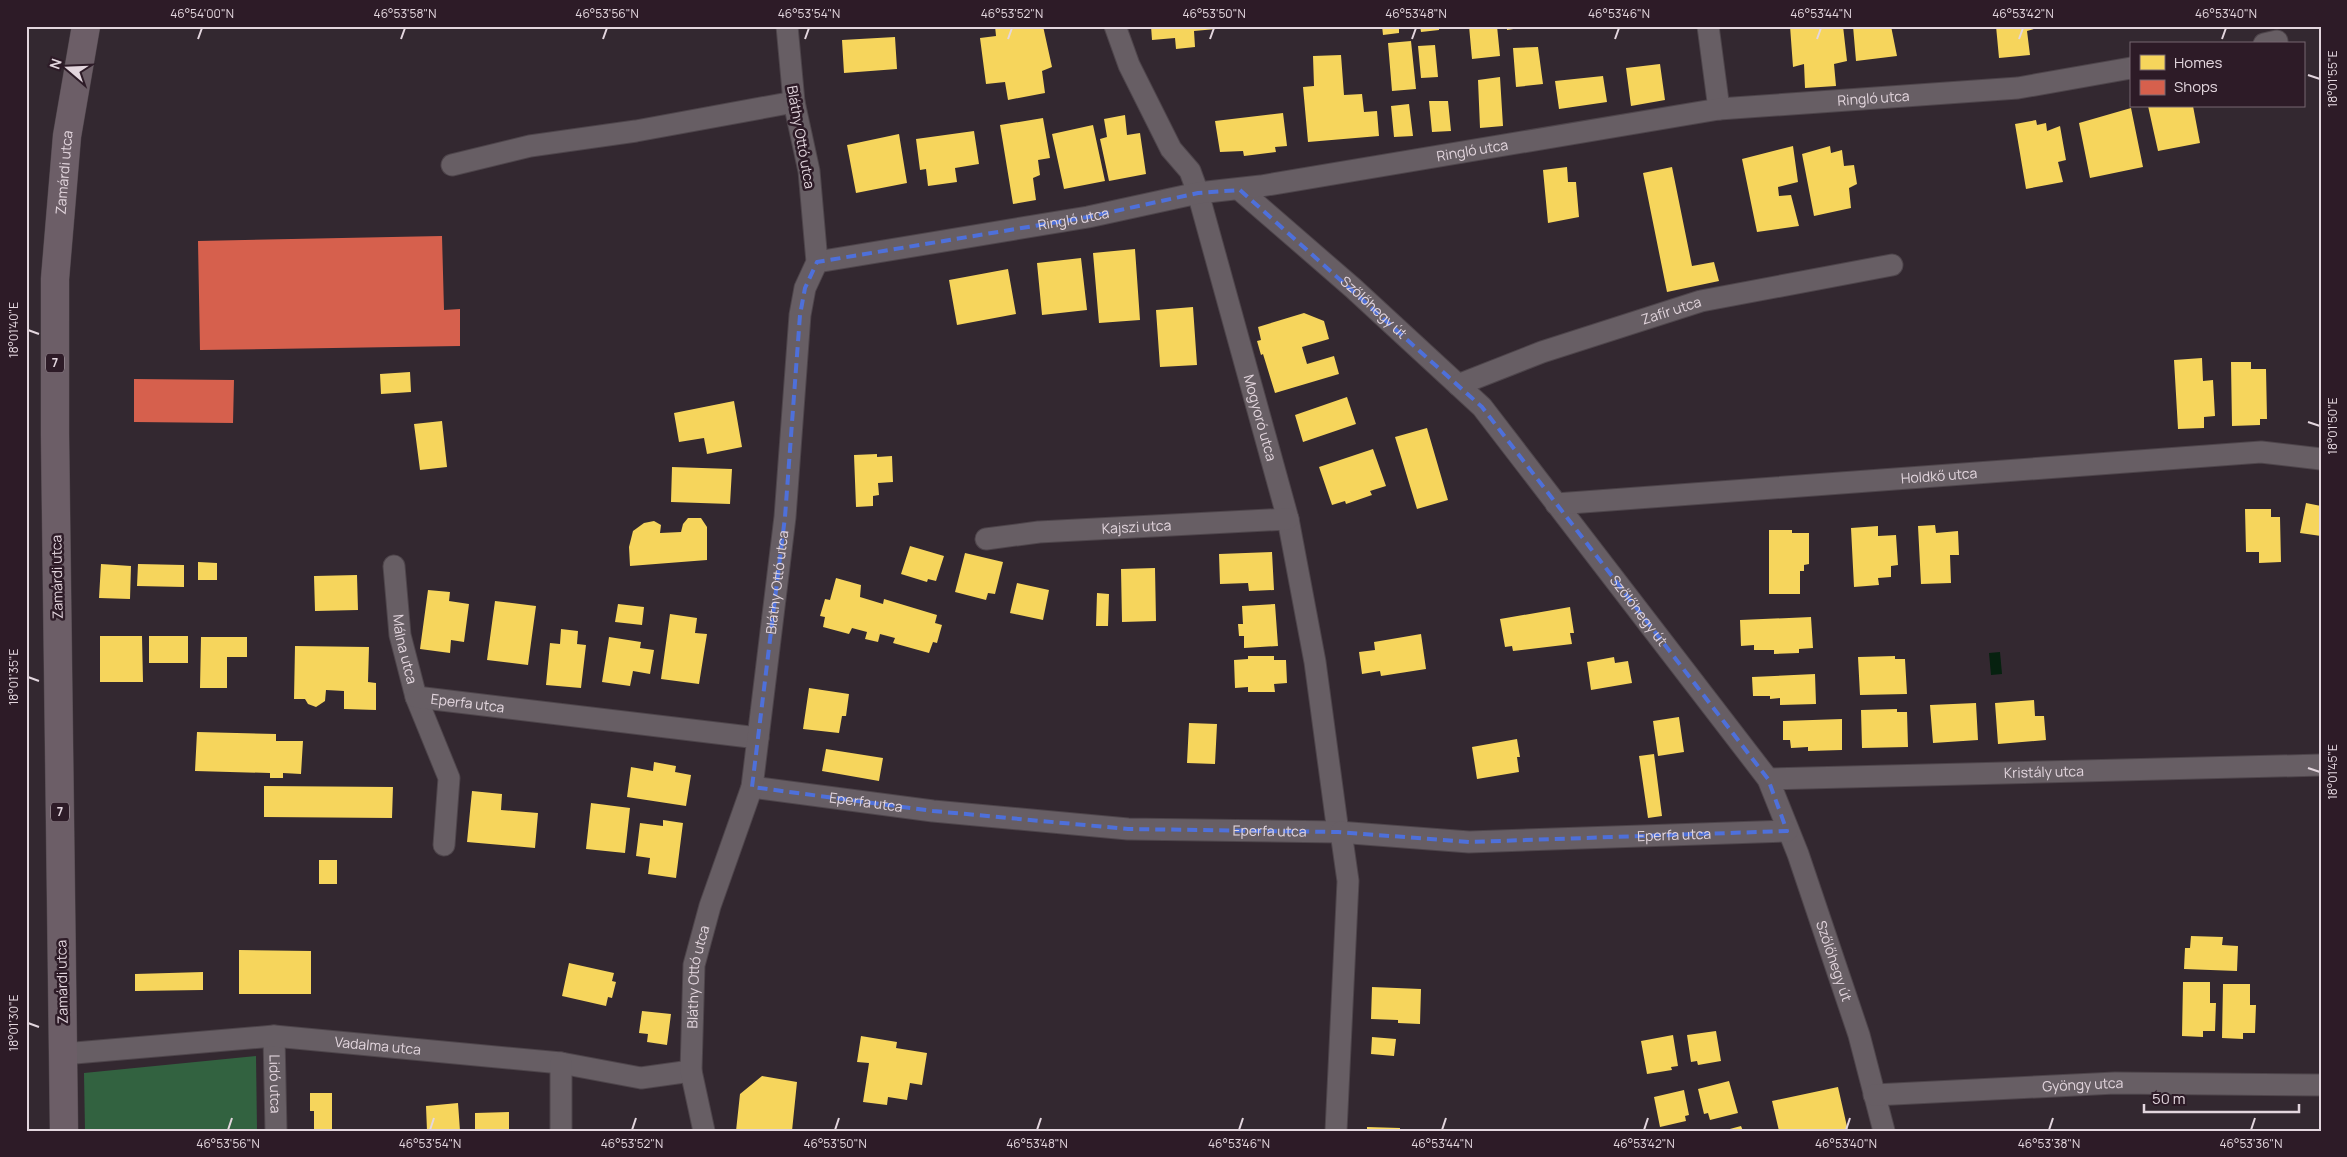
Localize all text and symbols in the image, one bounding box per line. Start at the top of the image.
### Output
text: 46°54'00"N [170,5,234,22]
text: 46°53'58"N [374,5,436,22]
text: 46°53'56"N [575,5,639,22]
text: 46°53'54"N [778,5,840,22]
text: 46°53'52"N [981,5,1043,22]
text: 46°53'50"N [1182,5,1246,22]
text: 46°53'48"N [1385,5,1447,22]
text: 46°53'46"N [1588,5,1650,22]
text: 46°53'44"N [1790,5,1852,22]
text: 46°53'42"N [1992,5,2054,22]
text: 46°53'40"N [2195,5,2257,22]
north arrow [42,42,92,92]
legend [2130,42,2304,108]
text: 18°01'55"E [2324,50,2341,108]
text: Homes [2174,52,2223,73]
text: N [45,56,66,71]
text: Shops [2174,76,2218,97]
street label: Bláthy Ottó utca [783,84,820,190]
street label: Ringló utca [1837,86,1910,110]
street label: Zamárdi utca [50,129,77,215]
street label: Ringló utca [1435,135,1509,165]
street label: Ringló utca [1036,203,1111,234]
street label: Szőlőhegy út [1337,271,1412,343]
street label: Zafír utca [1639,292,1703,329]
text: 18°01'40"E [5,302,22,358]
road number: 7 [46,353,64,372]
street label: Mogyoró utca [1240,372,1282,463]
text: 18°01'50"E [2324,397,2341,455]
street label: Holdkő utca [1900,463,1978,488]
street label: Kajszi utca [1101,515,1172,538]
street label: Bláthy Ottó utca [761,529,792,635]
street label: Zamárdi utca [46,535,67,619]
street label: Szőlőhegy út [1606,571,1672,650]
street label: Málna utca [389,613,422,686]
text: 18°01'35"E [5,648,22,705]
street label: Eperfa utca [430,689,506,717]
text: 18°01'45"E [2324,744,2341,800]
street label: Kristály utca [2004,761,2084,782]
street label: Eperfa utca [828,787,904,816]
road number: 7 [51,802,69,822]
street label: Eperfa utca [1232,820,1307,841]
street label: Eperfa utca [1637,824,1711,845]
street label: Szőlőhegy út [1812,918,1857,1004]
street label: Bláthy Ottó utca [682,923,713,1029]
street label: Zamárdi utca [51,940,72,1024]
text: 18°01'30"E [5,994,22,1052]
street label: Vadalma utca [334,1032,422,1059]
street label: Lidó utca [265,1054,286,1114]
street label: Gyöngy utca [2042,1073,2123,1096]
scale bar [2144,1082,2300,1114]
text: 50 m [2152,1088,2186,1109]
text: 46°53'56"N [196,1135,260,1152]
text: 46°53'54"N [399,1135,461,1152]
text: 46°53'52"N [601,1135,663,1152]
text: 46°53'50"N [803,1135,867,1152]
text: 46°53'48"N [1006,1135,1068,1152]
text: 46°53'46"N [1208,1135,1270,1152]
text: 46°53'44"N [1411,1135,1473,1152]
text: 46°53'42"N [1613,1135,1675,1152]
text: 46°53'40"N [1815,1135,1877,1152]
text: 46°53'38"N [2018,1135,2080,1152]
text: 46°53'36"N [2219,1135,2283,1152]

